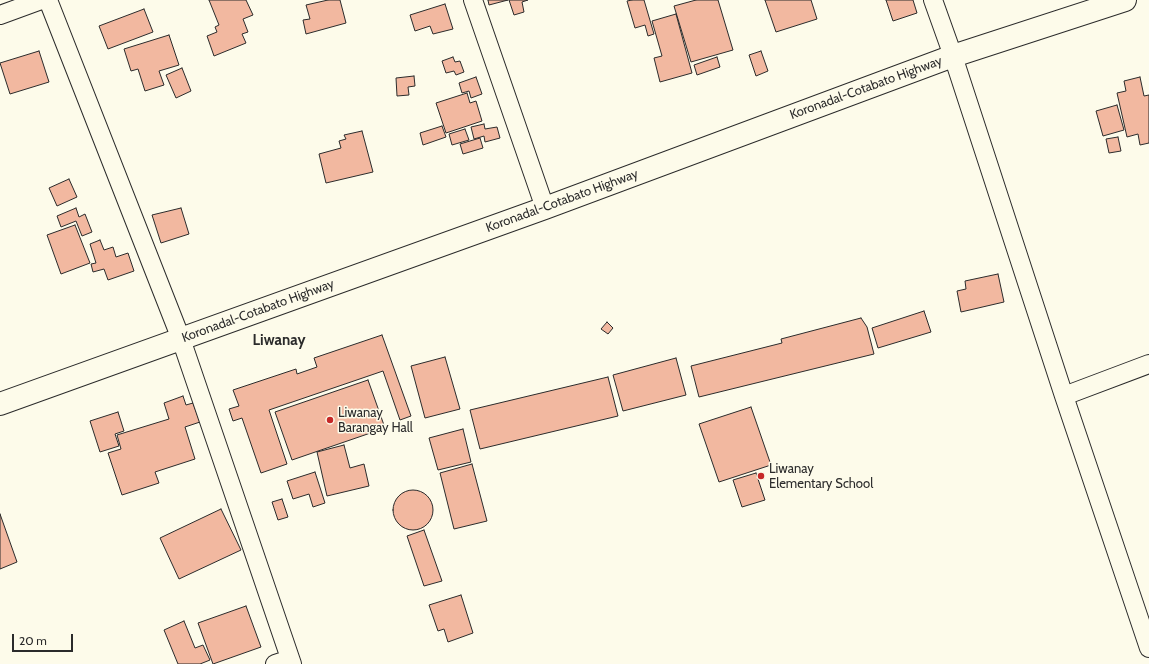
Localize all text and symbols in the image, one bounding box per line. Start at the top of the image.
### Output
street label: Koronadal-Cotabato Highway [788,53,944,123]
street label: Koronadal-Cotabato Highway [484,166,640,236]
street label: Koronadal-Cotabato Highway [180,276,336,346]
district label: Liwanay [253,332,305,350]
place label: Liwanay Barangay Hall [338,405,413,436]
marker: Liwanay Barangay Hall [325,415,335,425]
place label: Liwanay Elementary School [769,461,873,492]
marker: Liwanay Elementary School [756,471,766,481]
scale bar [14,626,75,652]
text: 20 m [19,633,47,648]

